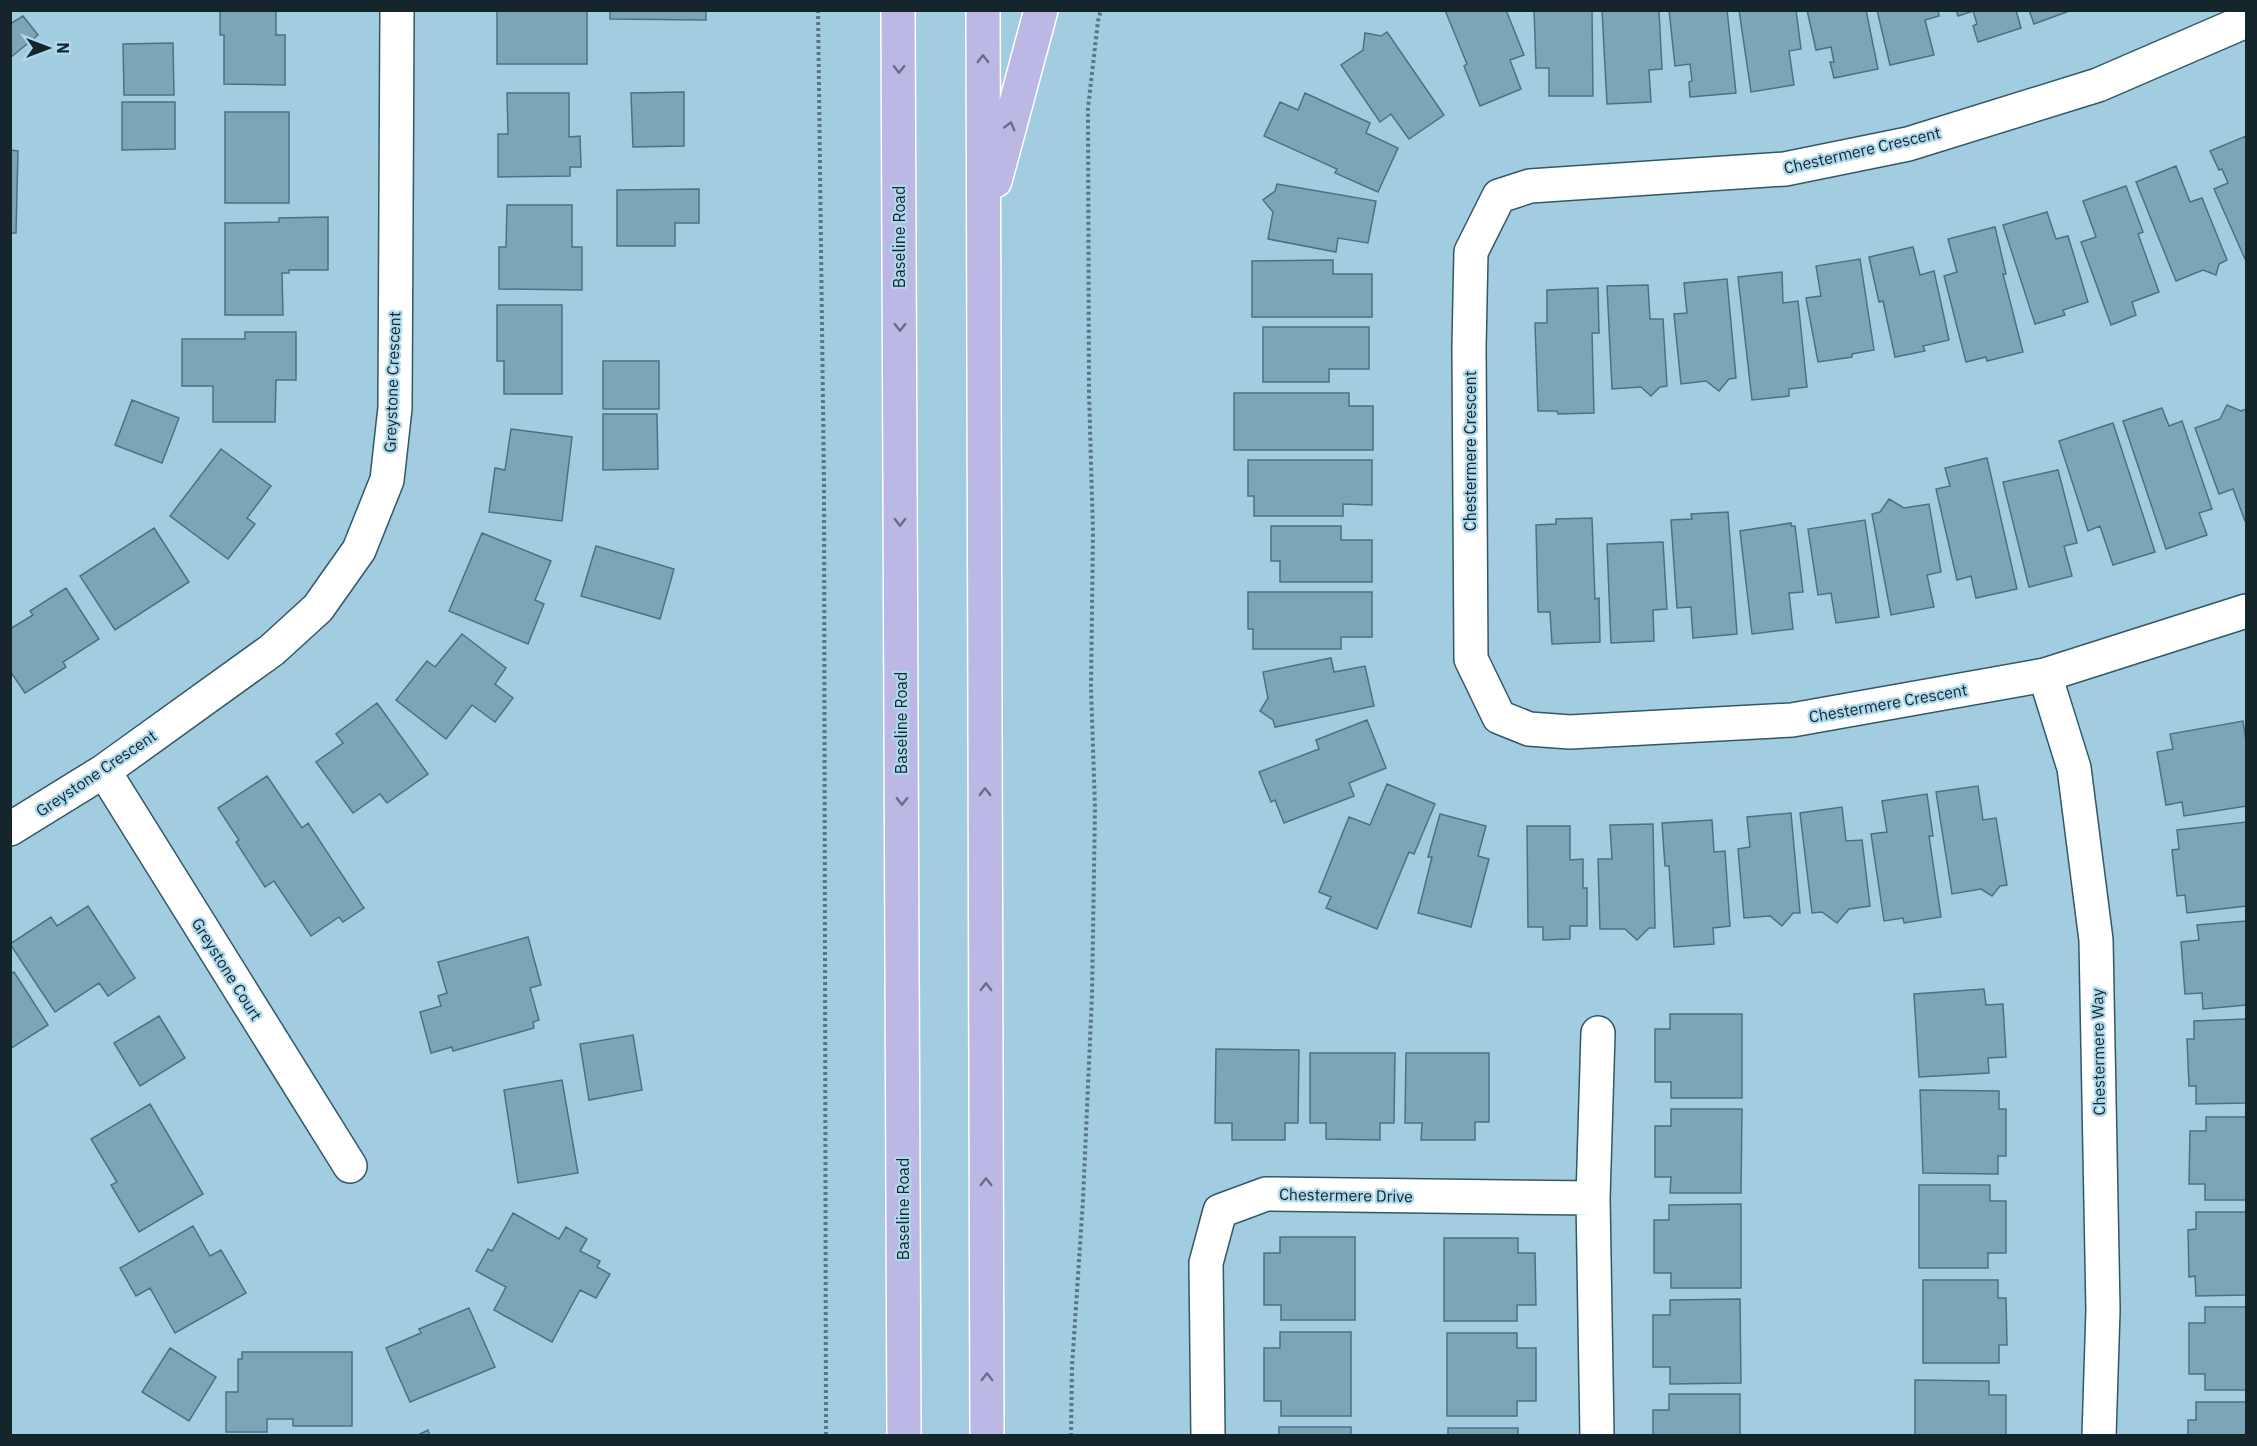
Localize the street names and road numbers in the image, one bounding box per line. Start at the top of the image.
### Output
street label: Chestermere Crescent [1782,122,1942,178]
street label: Baseline Road [889,186,909,288]
street label: Greystone Crescent [380,311,404,453]
street label: Chestermere Crescent [1460,371,1480,531]
street label: Baseline Road [891,672,911,774]
street label: Chestermere Crescent [1807,679,1969,727]
street label: Greystone Crescent [32,725,160,821]
street label: Greystone Court [188,914,266,1024]
street label: Chestermere Way [2087,988,2109,1116]
street label: Baseline Road [893,1158,913,1260]
street label: Chestermere Drive [1279,1184,1413,1206]

